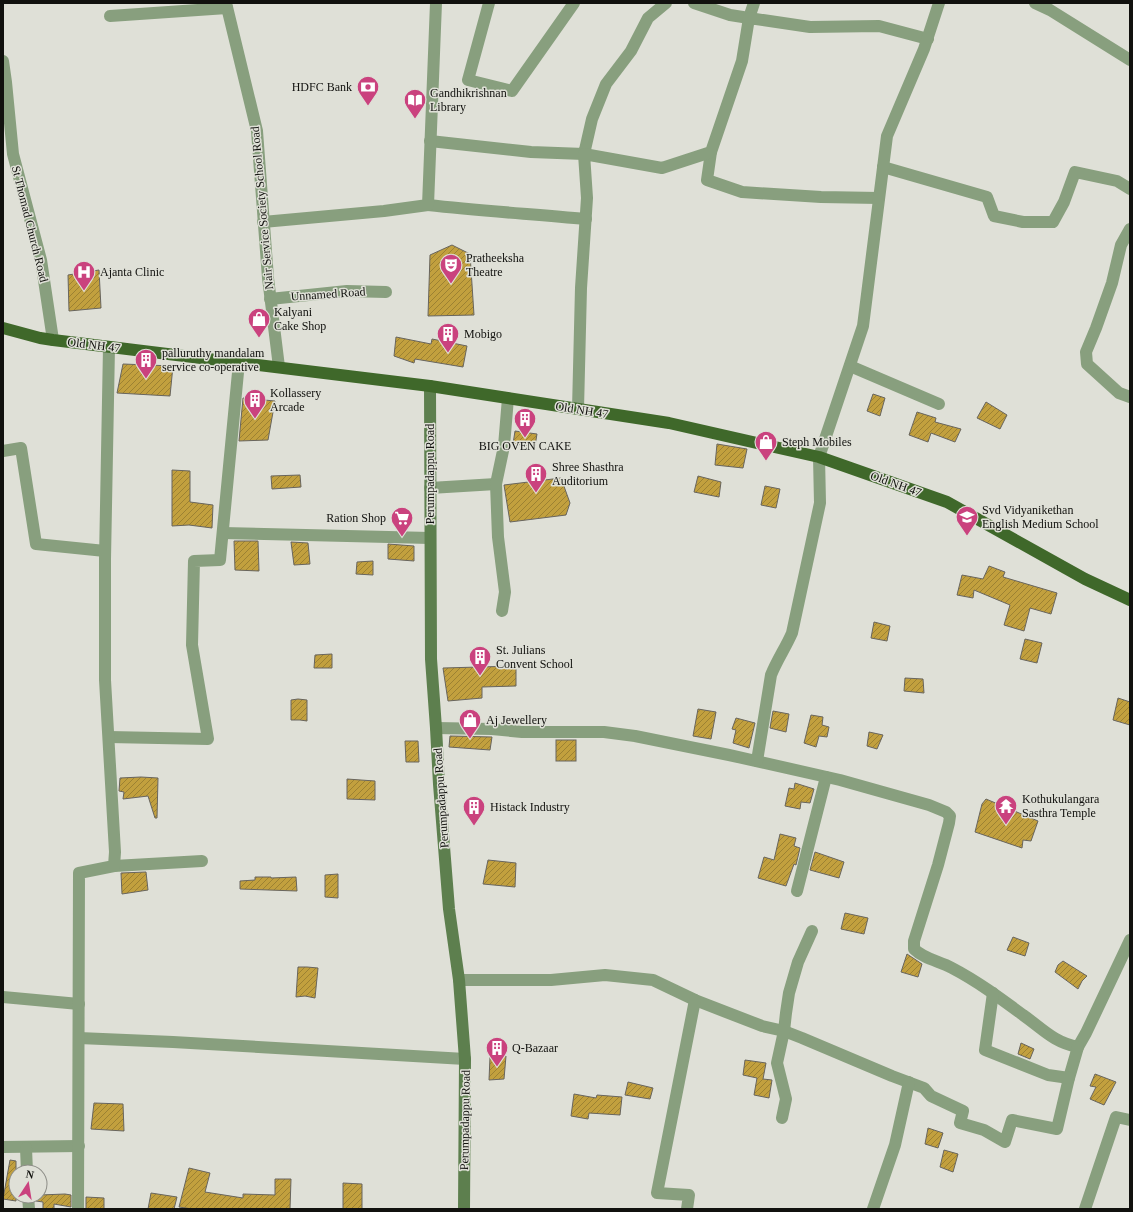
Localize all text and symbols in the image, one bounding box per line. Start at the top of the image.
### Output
bank icon: HDFC Bank [355,74,381,107]
place label: HDFC Bank [292,80,352,94]
place label: Gandhikrishnan Library [430,86,507,114]
library icon: Gandhikrishnan Library [402,87,428,120]
street label: Nair Service Society School Road [248,126,276,290]
street label: St Thomad Church Road [9,164,51,284]
place label: Pratheeksha Theatre [466,251,525,279]
theatre icon: Pratheeksha Theatre [438,252,464,285]
hospital icon: Ajanta Clinic [71,259,97,292]
place label: Ajanta Clinic [100,265,164,279]
street label: Unnamed Road [290,284,366,304]
place label: Kalyani Cake Shop [274,305,326,333]
shop icon: Kalyani Cake Shop [246,306,272,339]
building icon: Mobigo [435,321,461,354]
place label: Mobigo [464,327,502,341]
street label: Old NH 47 [67,335,121,355]
place label: palluruthy mandalam service co-operative [162,346,265,374]
building icon: palluruthy mandalam service co-operative [133,347,159,380]
place label: Kollassery Arcade [270,386,321,414]
building icon: Kollassery Arcade [242,387,268,420]
street label: Old NH 47 [555,399,609,421]
building icon: BIG OVEN CAKE [512,406,538,439]
street label: Perumpadappu Road [423,424,437,524]
shop icon: Steph Mobiles [753,429,779,462]
place label: Steph Mobiles [782,435,852,449]
place label: BIG OVEN CAKE [479,439,571,453]
place label: Shree Shasthra Auditorium [552,460,624,488]
building icon: Shree Shasthra Auditorium [523,461,549,494]
street label: Old NH 47 [869,468,923,500]
place label: Svd Vidyanikethan English Medium School [982,503,1099,531]
school or university icon: Svd Vidyanikethan English Medium School [954,504,980,537]
supermarket icon: Ration Shop [389,505,415,538]
place label: Ration Shop [326,511,386,525]
place label: St. Julians Convent School [496,643,574,671]
building icon: St. Julians Convent School [467,644,493,677]
shop icon: Aj Jewellery [457,707,483,740]
place label: Aj Jewellery [486,713,547,727]
street label: Perumpadappu Road [431,747,451,849]
place label: Kothukulangara Sasthra Temple [1022,792,1100,820]
temple icon: Kothukulangara Sasthra Temple [993,793,1019,826]
building icon: Histack Industry [461,794,487,827]
place label: Histack Industry [490,800,570,814]
building icon: Q-Bazaar [484,1035,510,1068]
place label: Q-Bazaar [512,1041,558,1055]
street label: Perumpadappu Road [457,1070,473,1170]
north arrow [8,1164,48,1204]
text: N [25,1168,35,1181]

